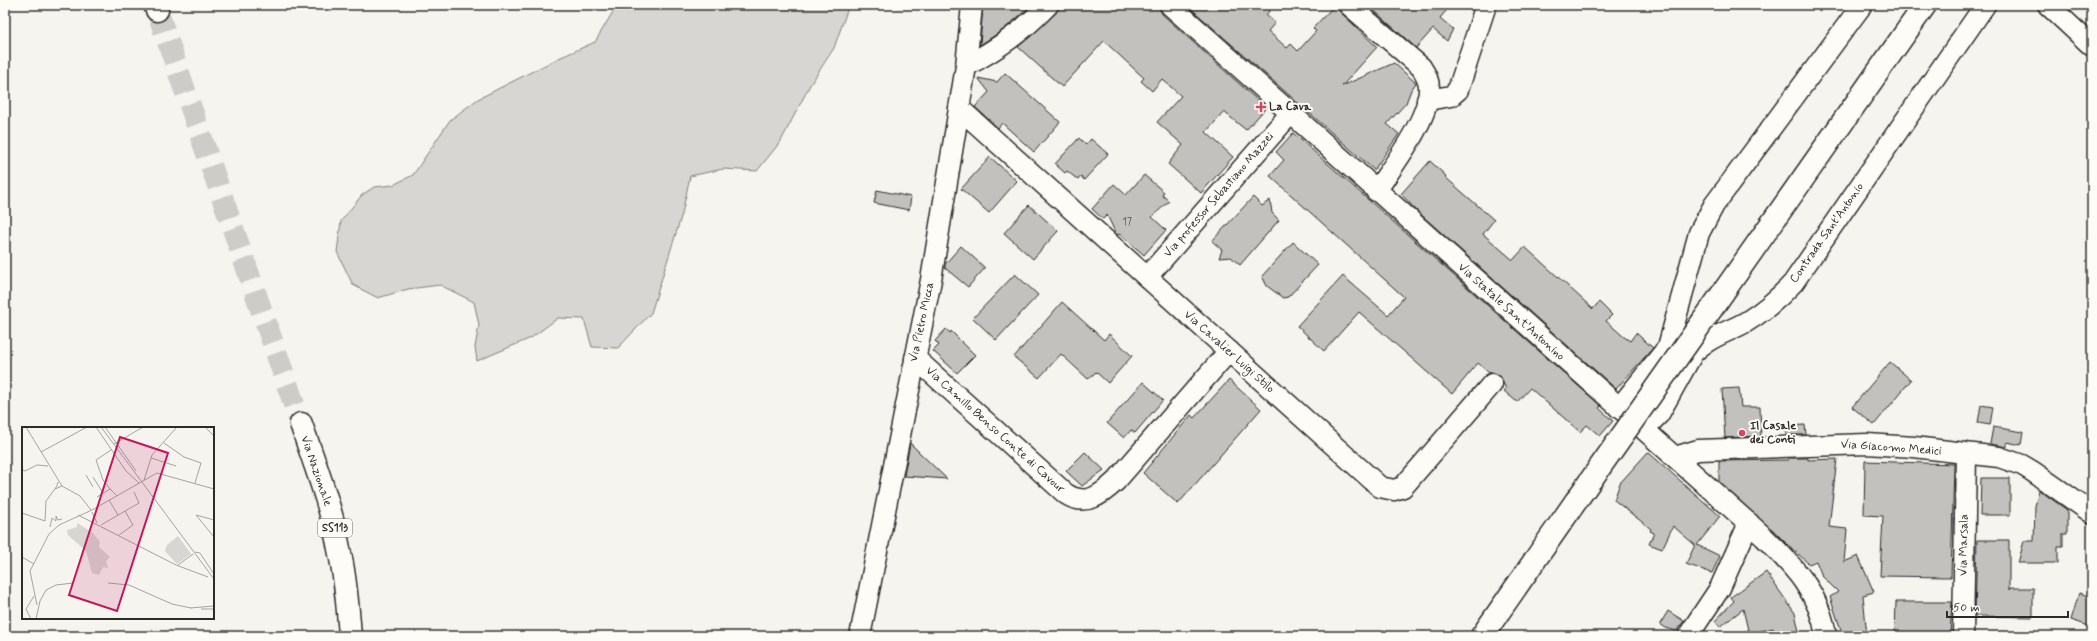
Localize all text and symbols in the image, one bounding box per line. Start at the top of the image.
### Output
place label: La Cava [1269,99,1312,115]
marker: La Cava [1256,102,1266,112]
street label: Via professor Sebastiano Mazzei [1160,129,1278,261]
street label: Contrada Sant'Antonio [1786,180,1868,286]
house number: 17 [1122,216,1132,229]
street label: Via Statale Sant'Antonino [1454,260,1568,364]
street label: Via Pietro Micca [906,281,938,363]
street label: Via Cavalier Luigi Stilo [1180,307,1278,397]
street label: Via Camillo Benso Conte di Cavour [922,363,1068,497]
place label: Il Casale dei Conti [1750,418,1796,448]
inset map [22,427,214,619]
marker: Il Casale dei Conti [1737,428,1747,438]
street label: Via Nazionale [296,434,336,509]
street label: Via Giacomo Medici [1840,436,1942,460]
street label: Via Marsala [1955,514,1973,576]
road number: SS113 [318,519,352,537]
scale bar [1947,593,2068,619]
text: 50 m [1953,600,1980,616]

